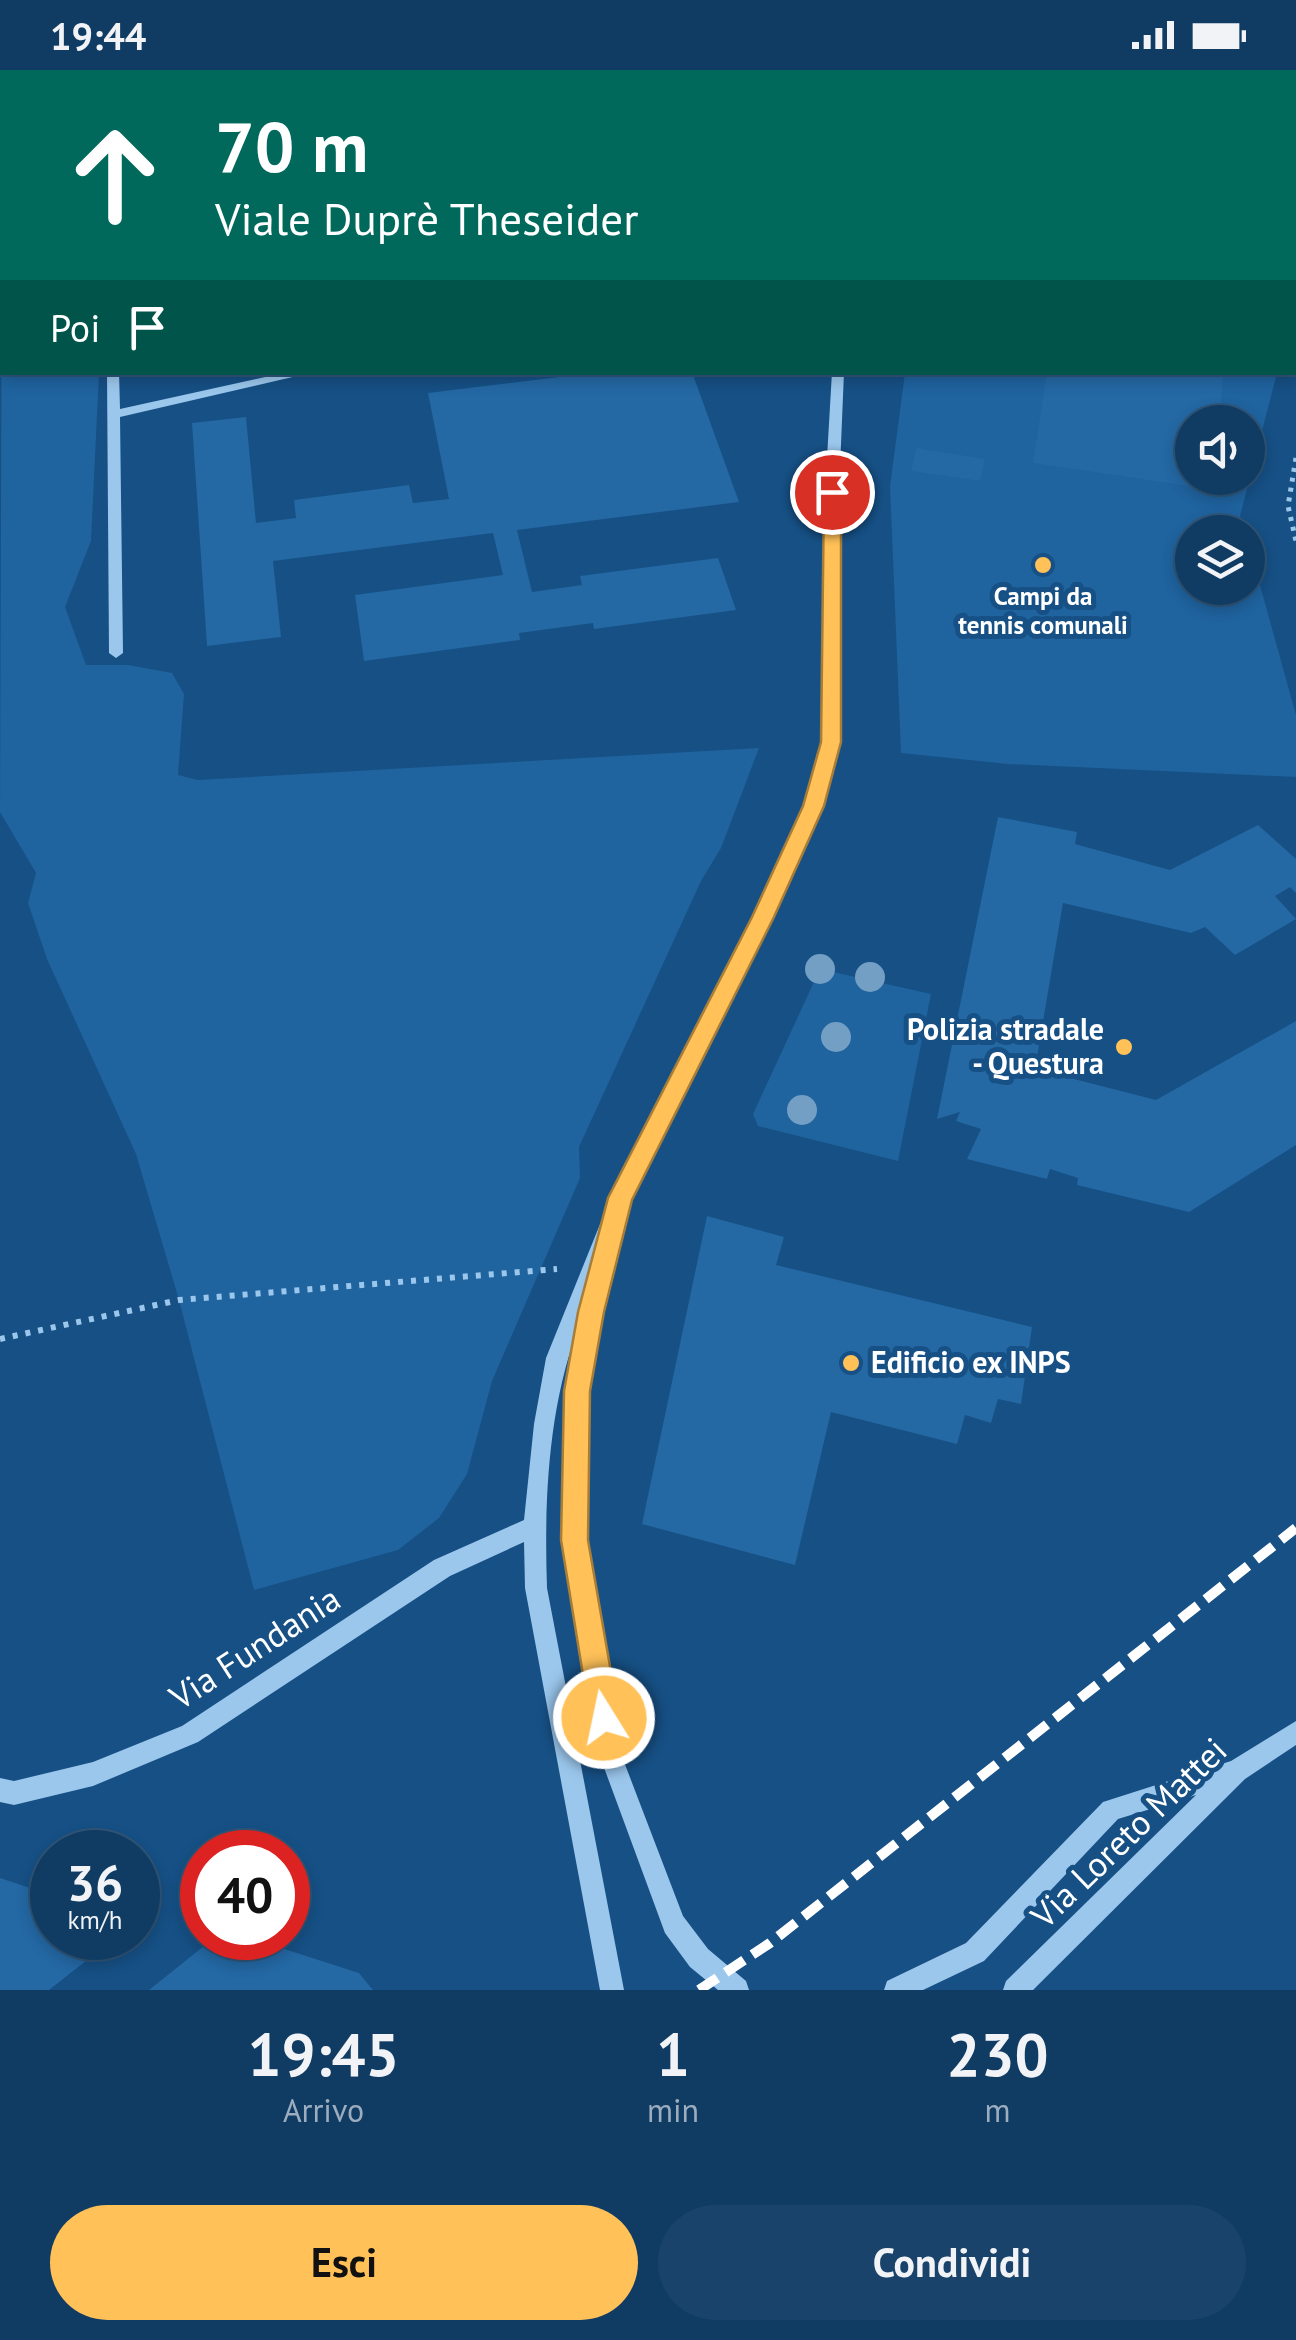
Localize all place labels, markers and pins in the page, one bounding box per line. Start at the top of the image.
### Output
pin [790,450,875,535]
marker: Campi da tennis comunali [1032,554,1054,576]
place label: Campi da tennis comunali [958,580,1128,641]
place label: Polizia stradale - Questura [907,1009,1104,1082]
marker: Polizia stradale - Questura [1113,1036,1135,1058]
place label: Edificio ex INPS [871,1342,1071,1381]
marker: Edificio ex INPS [840,1352,862,1374]

